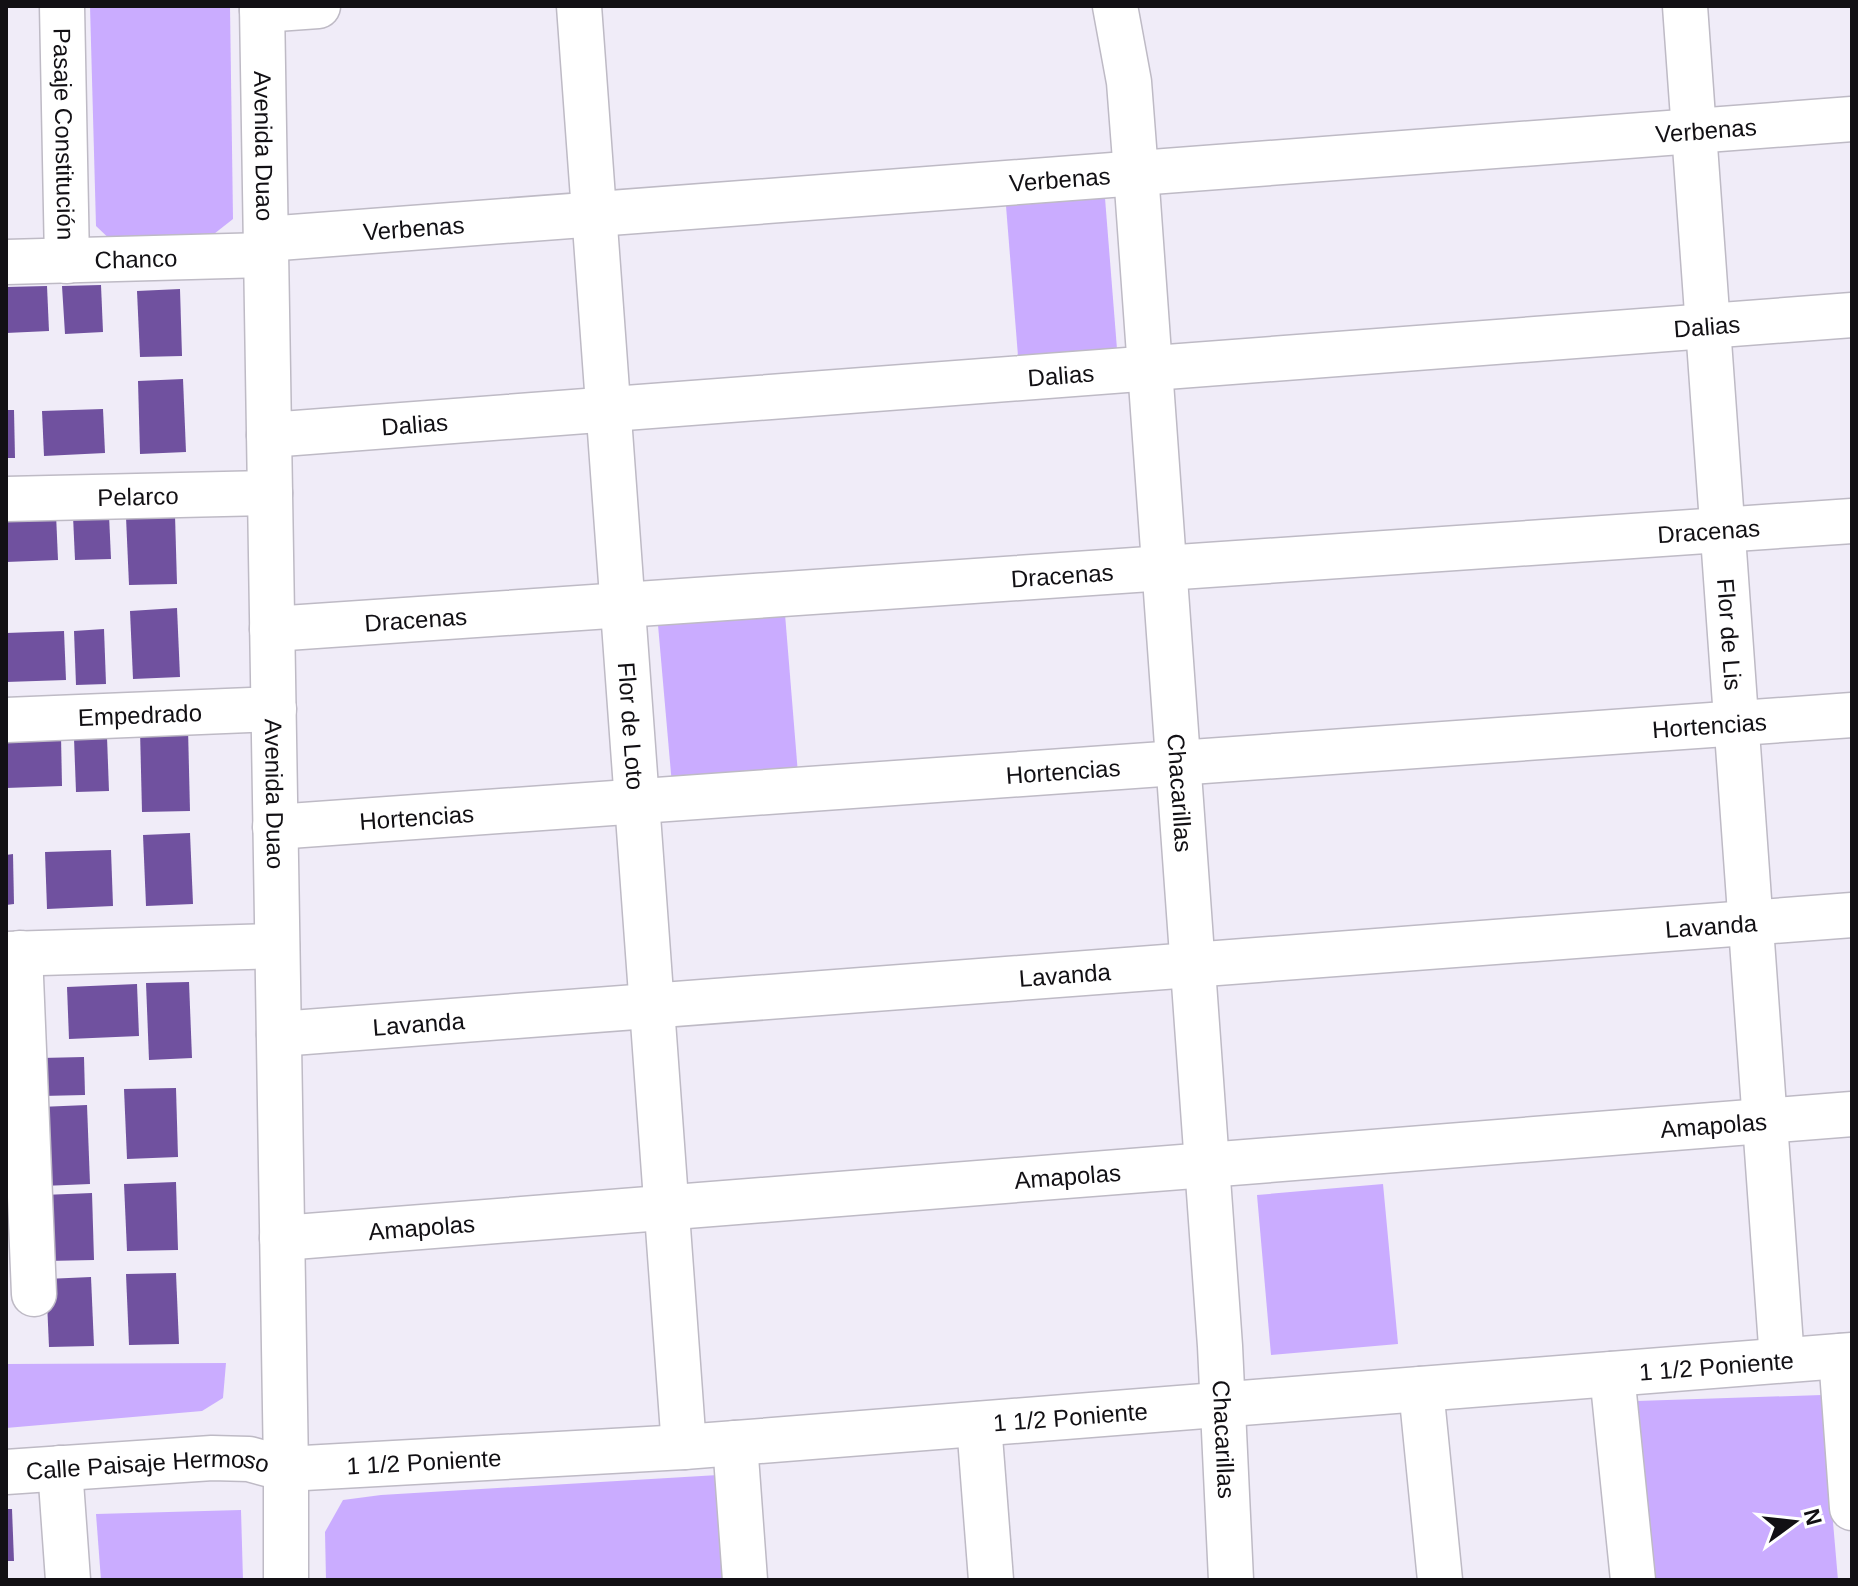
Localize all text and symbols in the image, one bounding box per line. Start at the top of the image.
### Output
street label: Pasaje Constitución [49,28,80,240]
street label: Avenida Duao [250,71,279,221]
street label: Verbenas [1654,113,1758,147]
street label: Verbenas [1008,162,1111,196]
street label: Verbenas [362,211,465,245]
street label: Chanco [94,244,178,273]
street label: Dalias [1673,310,1741,342]
street label: Dalias [1026,359,1095,391]
street label: Dalias [380,408,449,440]
street label: Pelarco [97,482,179,510]
street label: Dracenas [1656,514,1761,548]
street label: Dracenas [1010,558,1114,592]
street label: Flor de Lis [1713,577,1747,691]
street label: Dracenas [363,602,468,636]
street label: Flor de Loto [613,661,650,791]
street label: Empedrado [77,698,202,731]
street label: Hortencias [1651,708,1768,743]
street label: Avenida Duao [260,718,290,869]
street label: Chacarillas [1163,733,1198,853]
street label: Hortencias [1005,754,1121,789]
street label: Hortencias [358,799,475,834]
street label: Lavanda [1664,909,1759,943]
street label: Lavanda [1018,958,1112,991]
street label: Lavanda [372,1006,466,1040]
street label: Amapolas [1659,1107,1768,1143]
street label: Amapolas [1013,1158,1122,1194]
street label: Amapolas [367,1209,476,1245]
street label: 1 1/2 Poniente [1638,1346,1795,1385]
street label: Chacarillas [1208,1379,1241,1499]
street label: 1 1/2 Poniente [992,1397,1149,1436]
street label: Calle Paisaje Hermoso [25,1444,272,1484]
street label: 1 1/2 Poniente [346,1444,502,1479]
north arrow [1754,1482,1834,1562]
text: N [1799,1506,1827,1528]

